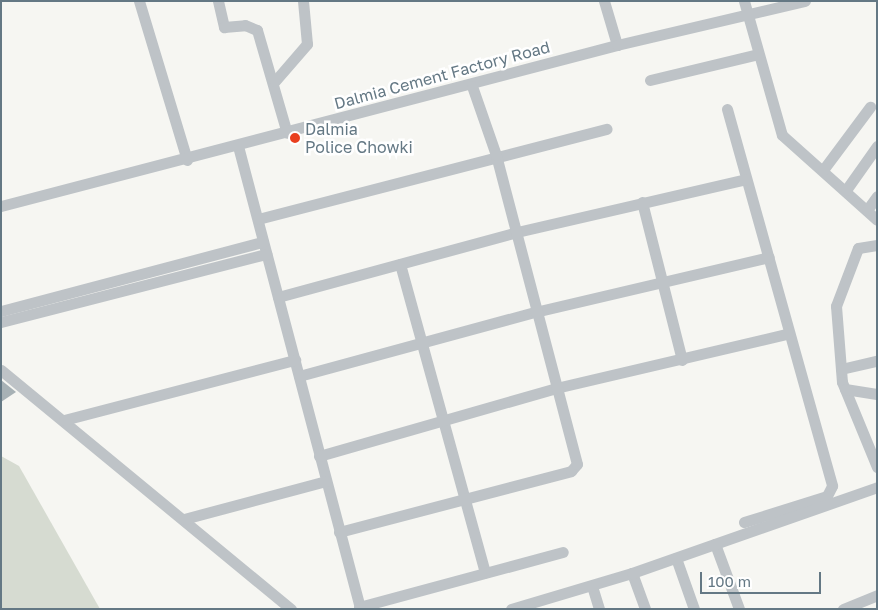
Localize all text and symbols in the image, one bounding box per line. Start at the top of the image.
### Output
street label: Dalmia Cement Factory Road [332,37,552,113]
place label: Dalmia Police Chowki [305,119,413,157]
marker: Dalmia Police Chowki [289,132,301,144]
scale bar [703,562,824,594]
text: 100 m [708,572,751,590]

